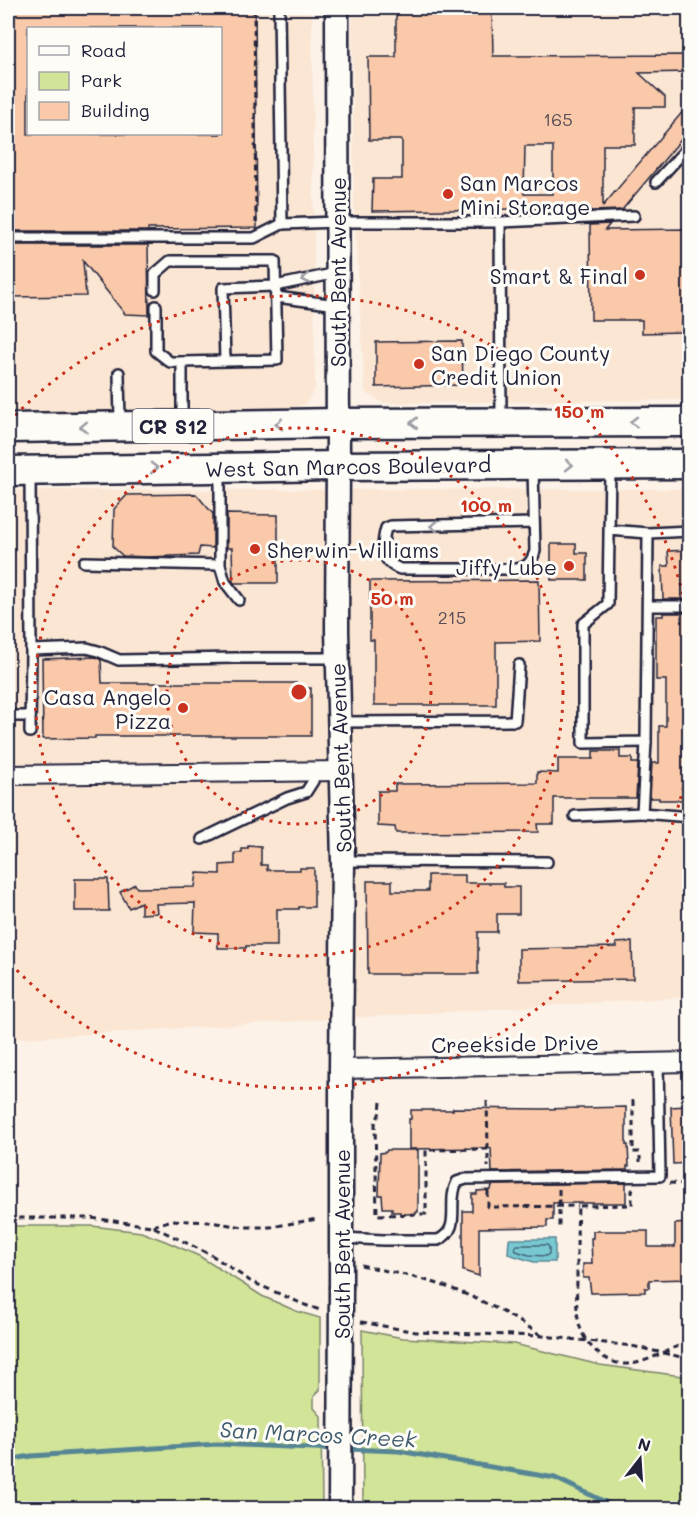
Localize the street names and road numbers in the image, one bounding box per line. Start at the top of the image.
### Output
street label: South Bent Avenue [324,177,351,367]
road number: CR S12 [132,409,213,443]
street label: West San Marcos Boulevard [205,450,491,482]
street label: South Bent Avenue [323,663,357,853]
street label: Creekside Drive [431,1028,599,1058]
street label: South Bent Avenue [328,1149,355,1339]

